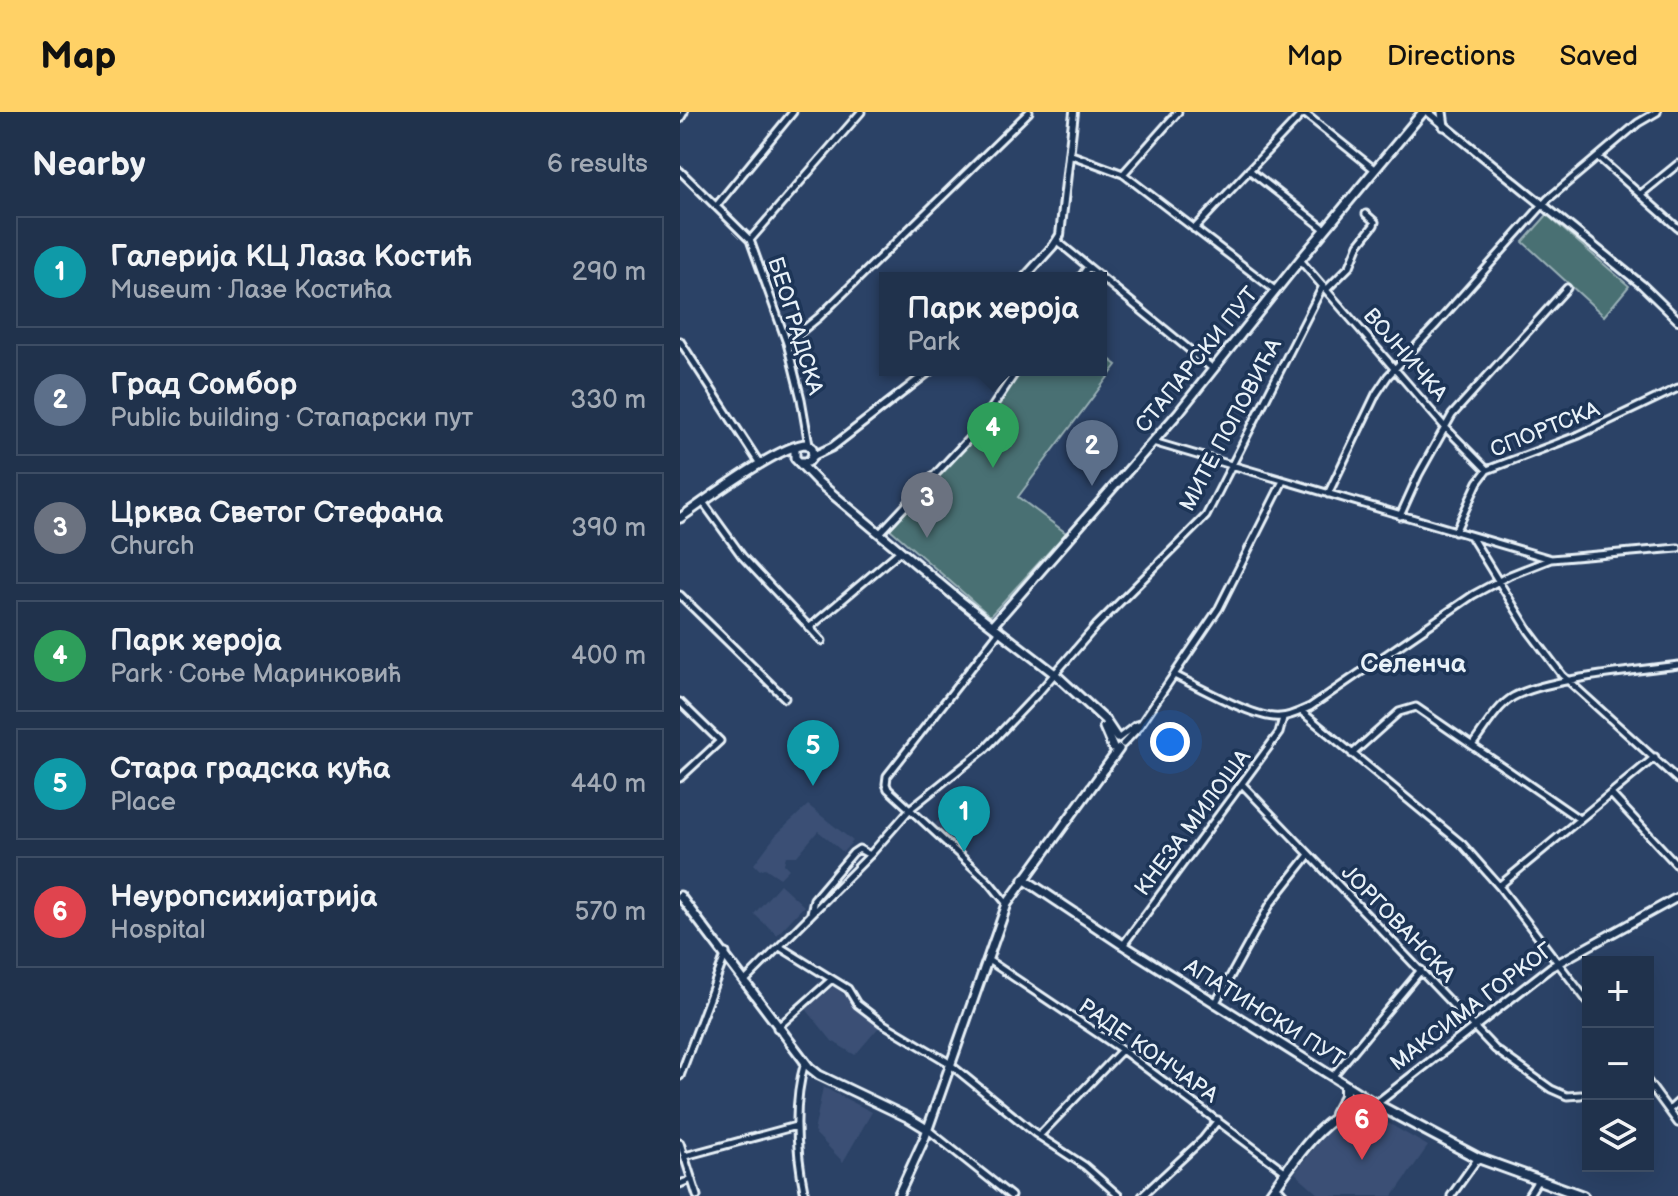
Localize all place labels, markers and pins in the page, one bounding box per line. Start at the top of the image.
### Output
pin: 4 [967,402,1019,468]
pin: 2 [1066,420,1118,486]
pin: 3 [901,472,953,538]
pin: 5 [787,720,839,786]
pin: 1 [938,786,990,852]
pin: 6 [1336,1094,1388,1160]

